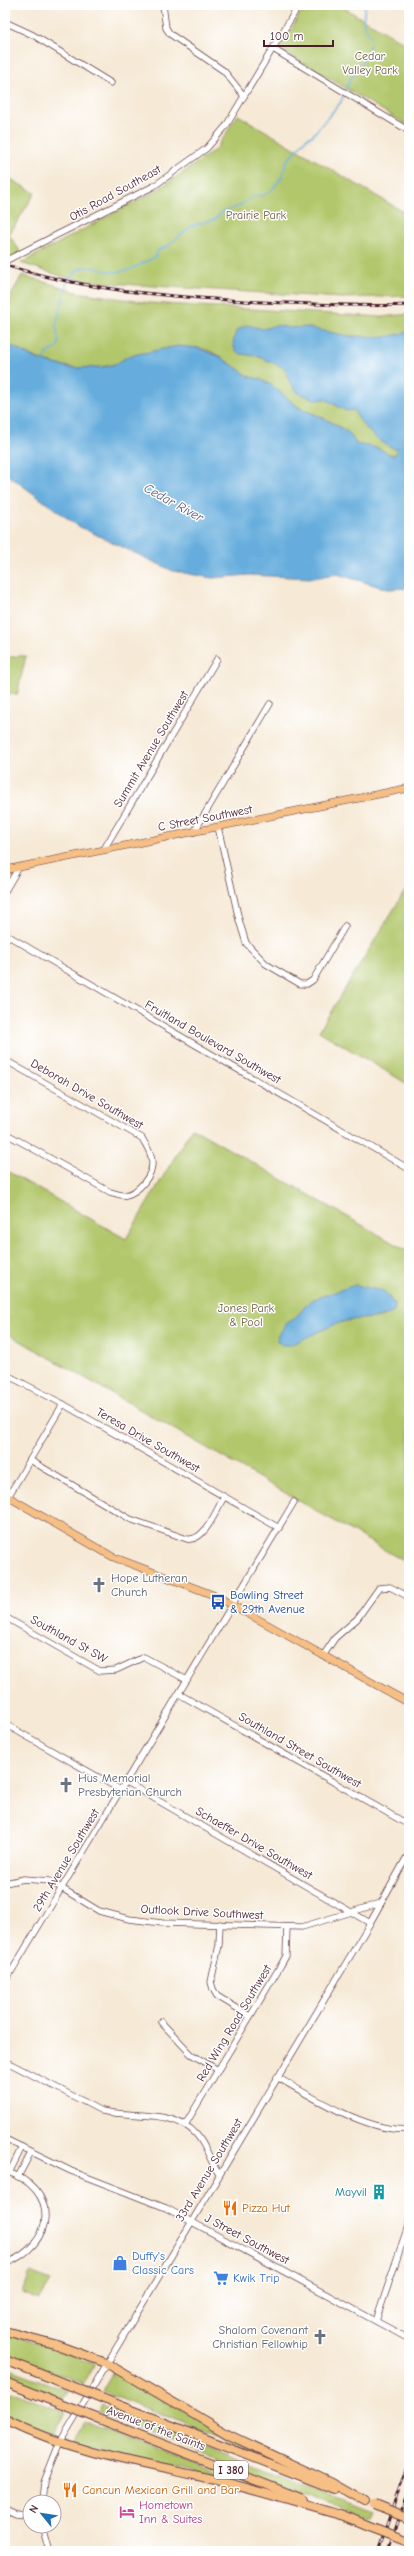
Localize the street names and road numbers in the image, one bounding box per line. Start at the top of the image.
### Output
street label: Otis Road Southeast [67,162,164,224]
street label: Summit Avenue Southwest [111,688,192,810]
street label: C Street Southwest [157,802,254,834]
street label: Fruitland Boulevard Southwest [143,997,284,1087]
street label: Deborah Drive Southwest [28,1056,146,1132]
street label: Teresa Drive Southwest [94,1405,203,1476]
street label: Southland St SW [28,1612,110,1666]
street label: Southland Street Southwest [236,1709,364,1791]
street label: Schaeffer Drive Southwest [193,1804,315,1882]
street label: 29th Avenue Southwest [30,1806,103,1914]
street label: Outlook Drive Southwest [140,1902,264,1922]
street label: Red Wing Road Southwest [194,1962,275,2084]
street label: 33rd Avenue Southwest [173,2115,246,2224]
street label: J Street Southwest [202,2211,292,2267]
street label: Avenue of the Saints [105,2403,207,2453]
road number: I 380 [214,2461,248,2479]

